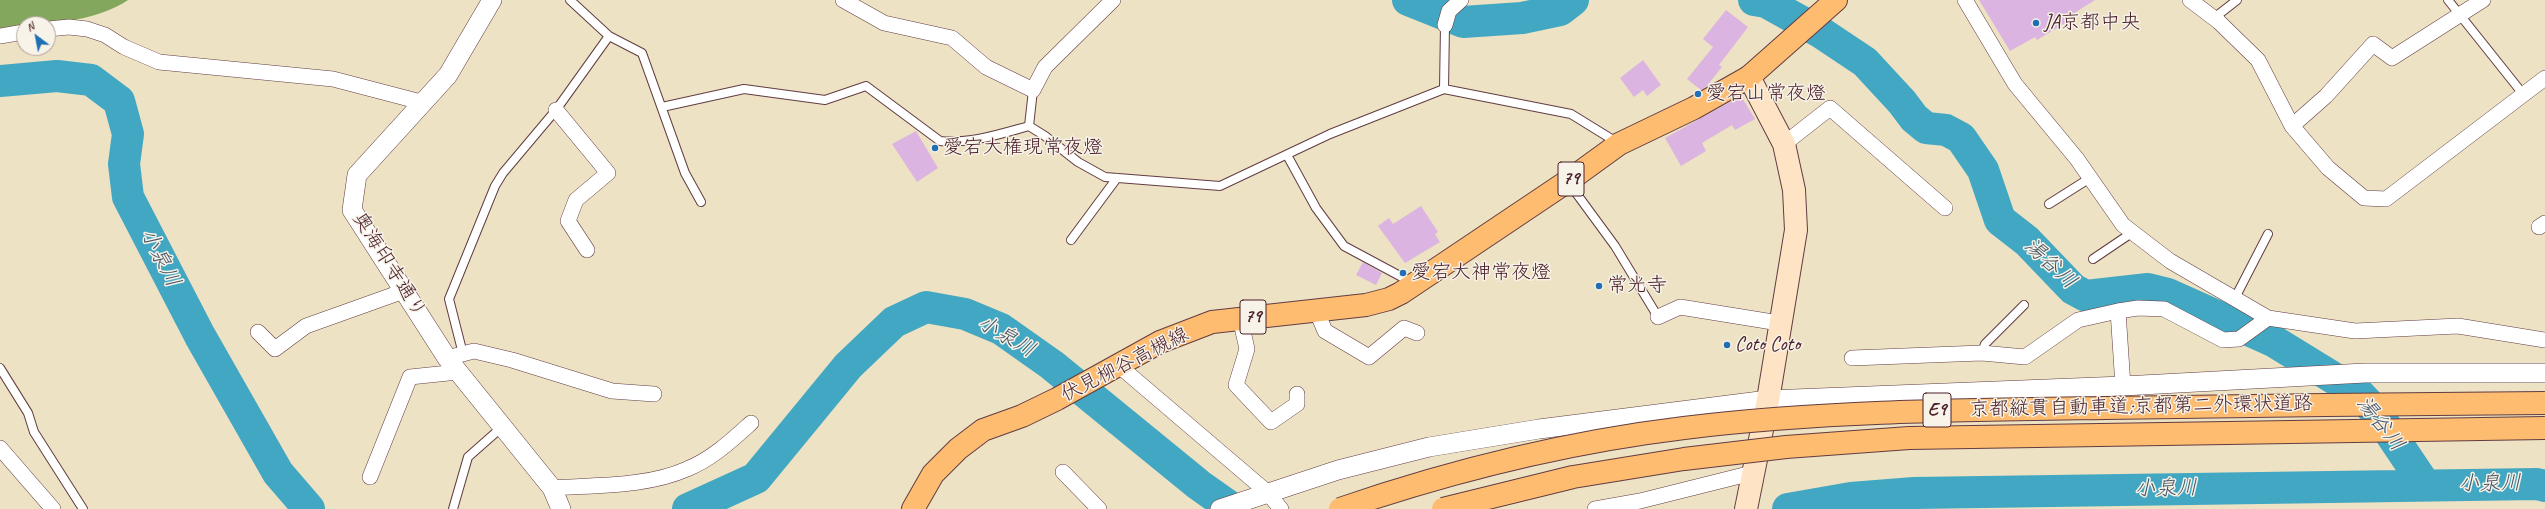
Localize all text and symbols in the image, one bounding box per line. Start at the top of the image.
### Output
place label: JA京都中央 [2044,11,2140,35]
north arrow [16,16,56,56]
marker: JA京都中央 [2031,18,2041,28]
text: N [24,19,37,34]
place label: 愛宕山常夜燈 [1706,82,1826,106]
marker: 愛宕山常夜燈 [1693,89,1703,99]
place label: 愛宕大権現常夜燈 [943,136,1103,160]
marker: 愛宕大権現常夜燈 [930,143,940,153]
road number: 79 [1558,162,1584,196]
street label: 奥海印寺通り [347,208,431,322]
water label: 小泉川 [134,224,186,292]
water label: 湯谷川 [2018,233,2082,295]
place label: 愛宕大神常夜燈 [1411,261,1551,285]
marker: 愛宕大神常夜燈 [1398,268,1408,278]
place label: 常光寺 [1607,274,1667,298]
marker: 常光寺 [1594,281,1604,291]
road number: 79 [1240,300,1266,334]
water label: 小泉川 [972,310,1040,364]
street label: 伏見柳谷高槻線 [1057,323,1193,407]
place label: Coto Coto [1735,333,1800,357]
marker: Coto Coto [1722,340,1732,350]
water label: 湯谷川 [2351,391,2409,457]
street label: 京都縦貫自動車道;京都第二外環状道路 [1969,392,2313,422]
road number: E9 [1923,393,1951,427]
water label: 小泉川 [2458,471,2522,497]
water label: 小泉川 [2134,476,2198,502]

